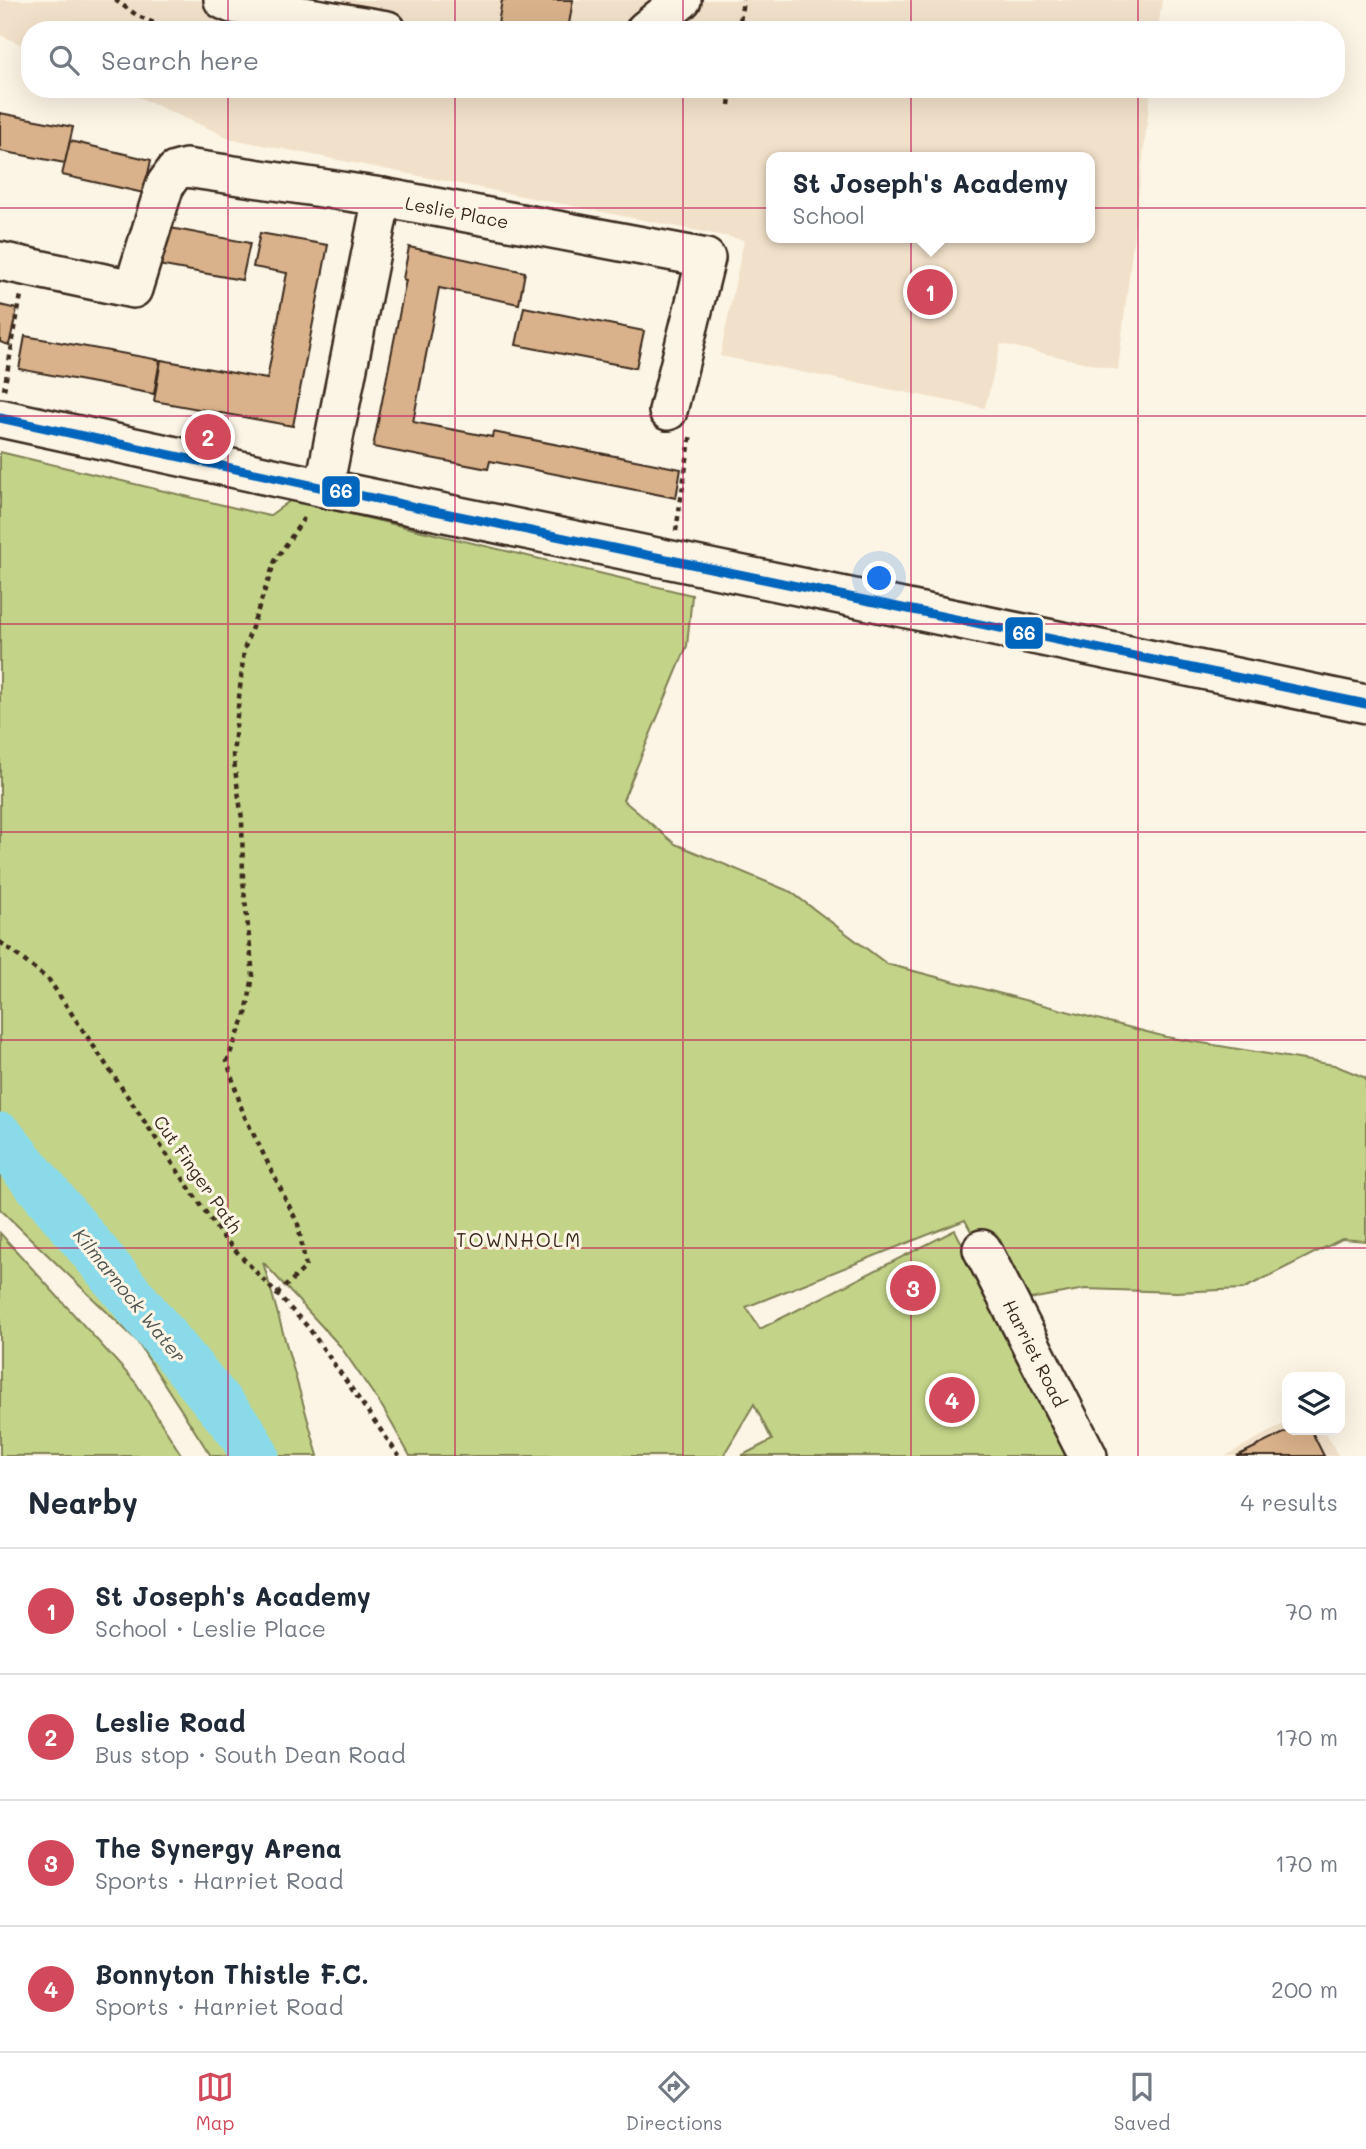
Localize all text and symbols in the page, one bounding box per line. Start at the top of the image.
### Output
search box [21,21,1345,98]
icon: search [45,41,83,79]
text: Search here [101,43,259,77]
popup [766,152,1095,243]
text: St Joseph's Academy [793,166,1068,200]
street label: Leslie Place [403,190,511,234]
text: School [793,200,865,230]
pin: 1 [907,266,953,318]
pin: 2 [185,411,231,463]
line badge: 66 [321,475,361,508]
text: 66 [330,478,353,503]
your location [862,561,896,595]
line badge: 66 [1004,616,1044,650]
text: 66 [1013,620,1036,645]
street label: Cut Finger Path [148,1110,248,1238]
water label: Kilmarnock Water [68,1223,192,1367]
district label: TOWNHOLM [456,1227,582,1252]
pin: 3 [890,1262,936,1314]
street label: Harriet Road [998,1295,1072,1411]
map controls [1282,1372,1345,1435]
button: layers [1282,1372,1345,1435]
pin: 4 [929,1374,975,1426]
text: Nearby [28,1482,138,1522]
text: 4 results [1241,1487,1338,1517]
text: St Joseph's Academy [95,1579,371,1613]
text: 1 [46,1596,56,1626]
text: 70 m [1285,1596,1338,1626]
text: School · Leslie Place [95,1613,326,1643]
text: Leslie Road [95,1705,246,1739]
text: 2 [45,1722,57,1752]
text: 170 m [1275,1722,1338,1752]
text: Bus stop · South Dean Road [95,1739,406,1769]
text: The Synergy Arena [95,1831,342,1865]
text: 3 [44,1848,58,1878]
text: 170 m [1275,1848,1338,1878]
text: Sports · Harriet Road [95,1865,343,1895]
text: Bonnyton Thistle F.C. [95,1957,369,1991]
text: 4 [44,1974,58,2004]
text: 200 m [1271,1974,1338,2004]
text: Sports · Harriet Road [95,1991,343,2021]
tab: Map [196,2068,234,2135]
tab: Directions [626,2068,722,2135]
tab: Saved [1114,2068,1170,2135]

